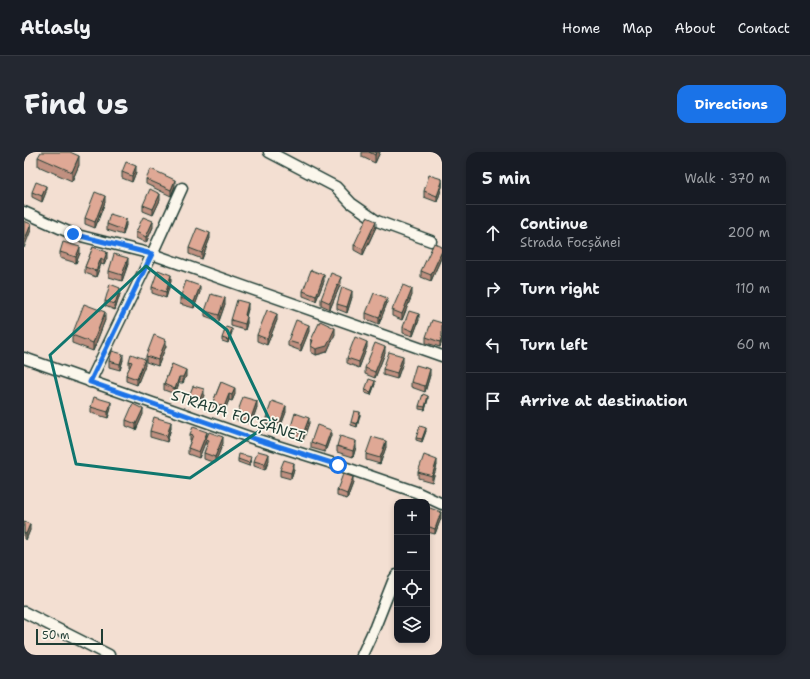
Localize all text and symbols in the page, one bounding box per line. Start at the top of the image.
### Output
text: Atlasly [20,15,91,40]
text: Home [562,19,601,37]
text: Map [623,19,653,37]
text: About [675,19,716,37]
text: Contact [738,19,790,37]
text: Find us [24,85,129,123]
button: Directions [677,85,786,123]
text: 5 min [482,167,530,189]
text: Walk · 370 m [685,170,770,187]
text: Continue [520,214,588,234]
icon: ahead [482,222,504,244]
text: 200 m [728,224,770,241]
route end [64,225,82,243]
text: Strada Focșănei [520,234,621,251]
icon: right [482,278,504,300]
text: Turn right [520,279,600,299]
text: 110 m [735,280,770,297]
icon: left [482,334,504,356]
text: Turn left [520,335,588,355]
text: 60 m [737,336,770,353]
street label: STRADA FOCȘĂNEI [168,384,308,448]
icon: arrive [482,390,504,412]
text: Arrive at destination [520,391,688,411]
route start [329,456,347,474]
map controls [394,499,430,643]
button: + [394,499,430,535]
button: − [394,535,430,571]
button: locate [394,571,430,607]
button: layers [394,607,430,643]
scale bar [36,627,103,646]
text: 50 m [42,628,70,643]

